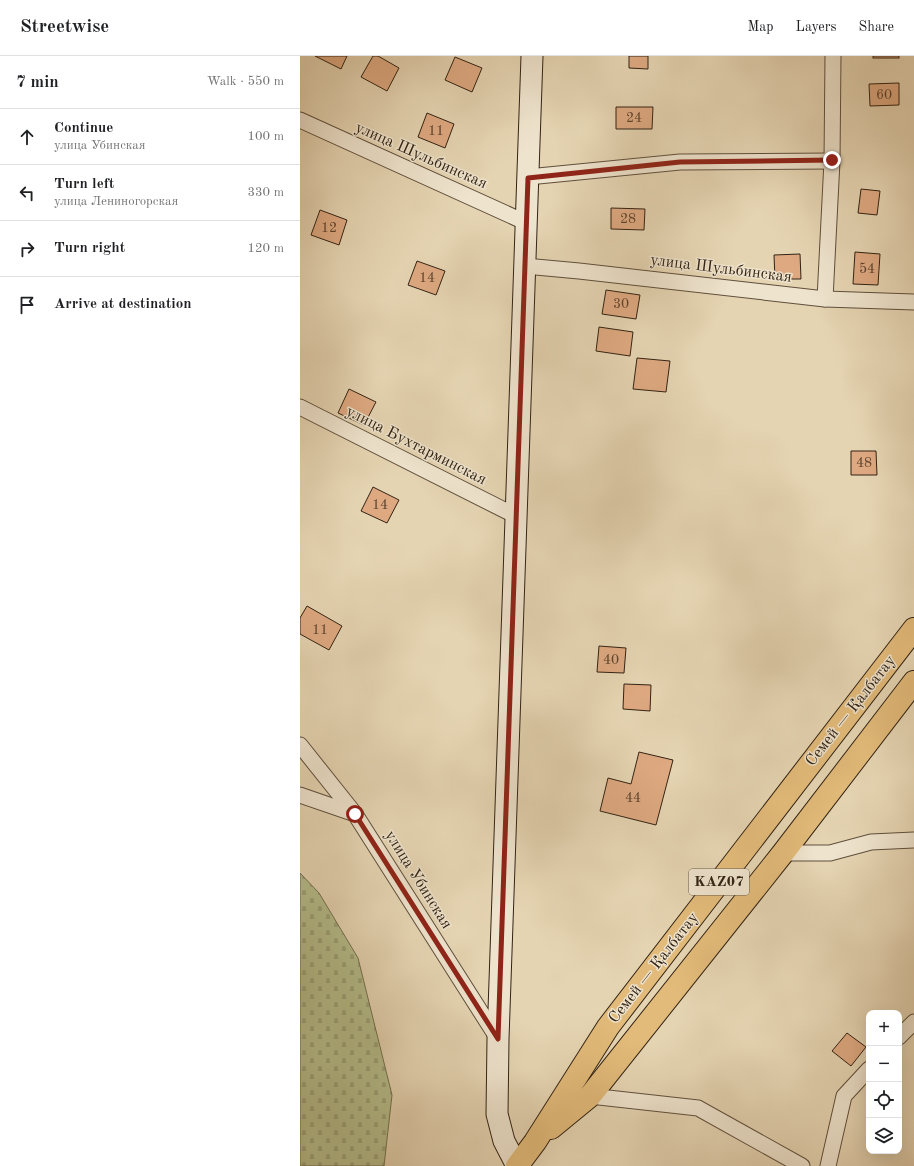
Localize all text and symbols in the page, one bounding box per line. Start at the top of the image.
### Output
text: Streetwise [20,18,109,37]
text: Map [748,20,774,34]
text: Layers [796,20,837,34]
text: Share [859,20,894,34]
text: 7 min [16,74,59,91]
text: Walk · 550 m [207,75,284,88]
house number: 60 [876,88,892,102]
house number: 24 [626,111,642,125]
street label: улица Шульбинская [353,120,489,192]
text: Continue [54,121,113,136]
house number: 11 [428,124,444,138]
icon: ahead [16,126,38,148]
text: 100 m [247,130,284,143]
text: улица Убинская [54,139,146,152]
route end [823,151,841,169]
text: Turn left [54,177,114,192]
icon: left [16,182,38,204]
text: 330 m [247,186,284,199]
text: улица Лениногорская [54,195,178,208]
house number: 28 [620,212,636,226]
house number: 12 [321,221,337,235]
icon: right [16,238,38,260]
text: Turn right [54,241,125,256]
text: 120 m [247,242,284,255]
street label: улица Шульбинская [649,252,793,286]
house number: 54 [859,262,875,276]
house number: 14 [419,271,435,285]
icon: arrive [16,294,38,316]
text: Arrive at destination [54,297,192,312]
house number: 30 [613,297,629,311]
street label: улица Бухтарминская [343,404,489,488]
house number: 48 [856,456,872,470]
house number: 14 [372,498,388,512]
house number: 11 [312,623,328,637]
street label: Семей — Қалбатау [803,652,899,769]
house number: 40 [603,653,619,667]
house number: 44 [625,791,641,805]
route start [346,805,364,823]
street label: улица Убинская [381,828,455,932]
road number: KAZ07 [689,869,749,895]
street label: Семей — Қалбатау [606,909,702,1026]
map controls [866,1010,902,1154]
button: + [866,1010,902,1046]
button: − [866,1046,902,1082]
button: locate [866,1082,902,1118]
button: layers [866,1118,902,1154]

